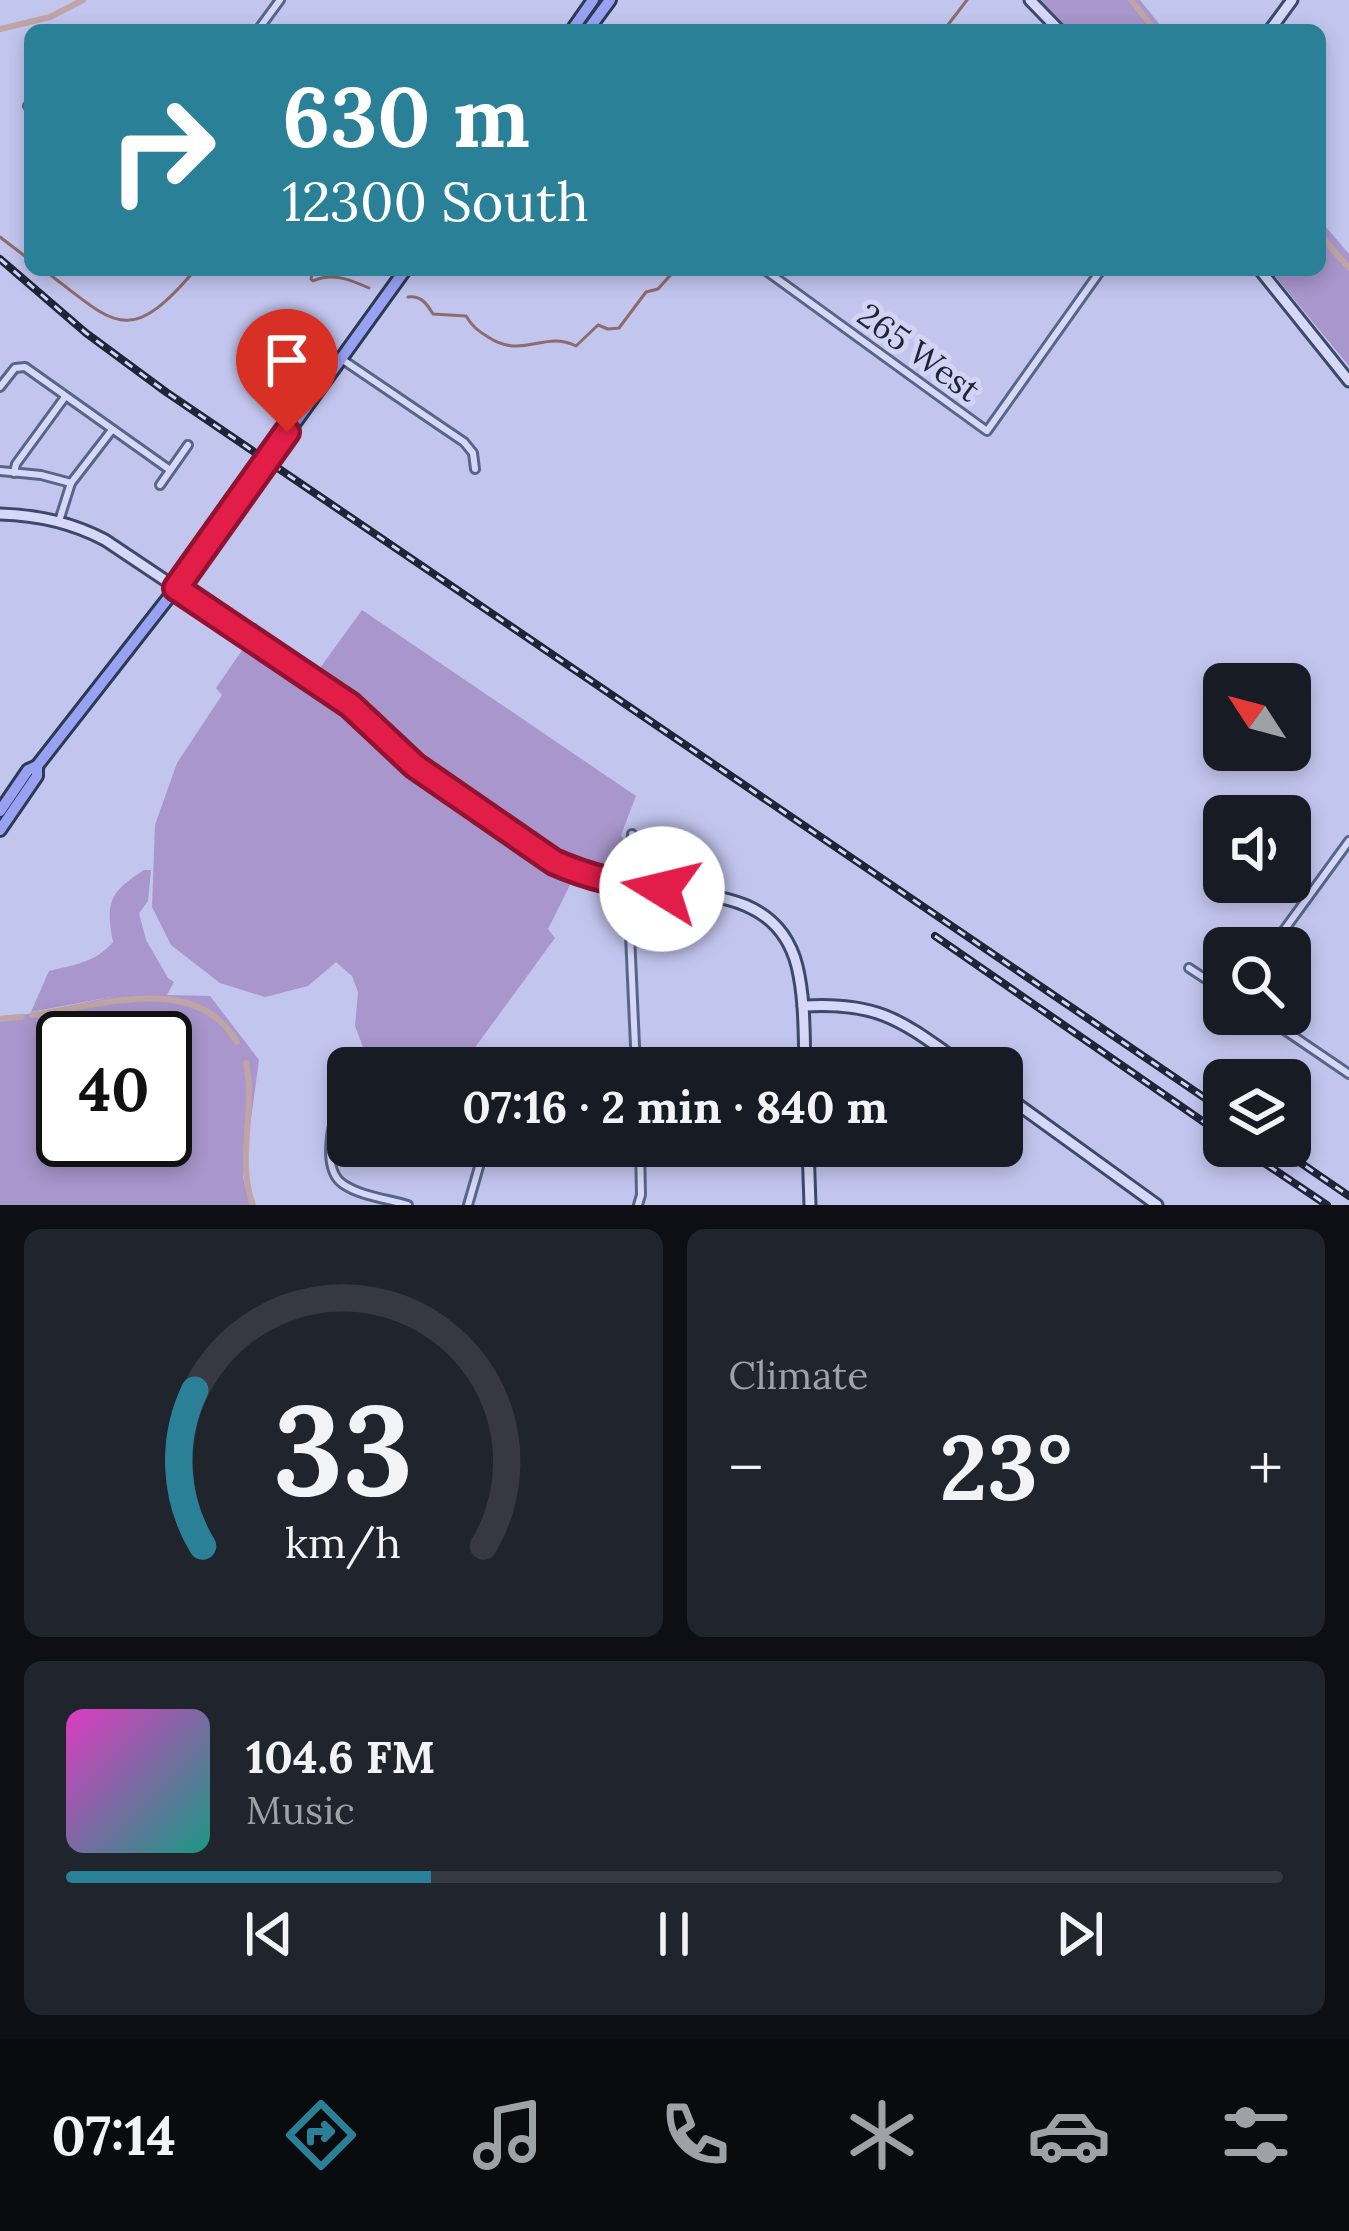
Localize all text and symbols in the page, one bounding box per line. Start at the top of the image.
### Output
text: 630 m [282,62,530,170]
icon: right [84,72,240,228]
text: 12300 South [282,167,589,236]
street label: 265 West [850,294,989,411]
pin [236,309,338,432]
icon: arrive [254,327,320,393]
north arrow [1203,663,1311,771]
map controls [1203,663,1311,1167]
button: sound [1203,795,1311,903]
position arrow [599,826,725,952]
button: search [1203,927,1311,1035]
speed limit sign: 40 [36,1011,192,1167]
button: layers [1203,1059,1311,1167]
text: 07:16 · 2 min · 840 m [462,1078,888,1135]
text: Climate [729,1350,868,1400]
text: 33 [273,1369,413,1529]
text: 23° [939,1409,1072,1525]
text: − [729,1425,763,1509]
text: + [1248,1425,1283,1509]
text: km/h [285,1515,401,1570]
text: 104.6 FM [246,1728,435,1785]
text: Music [246,1785,355,1835]
icon: previous [236,1901,302,1967]
icon: pause [641,1901,707,1967]
icon: next [1047,1901,1113,1967]
icon: directions [279,2093,363,2177]
icon: music [466,2093,550,2177]
icon: phone [653,2093,737,2177]
icon: climate [840,2093,924,2177]
icon: car [1027,2093,1111,2177]
icon: filters [1214,2093,1298,2177]
text: 07:14 [51,2101,176,2170]

